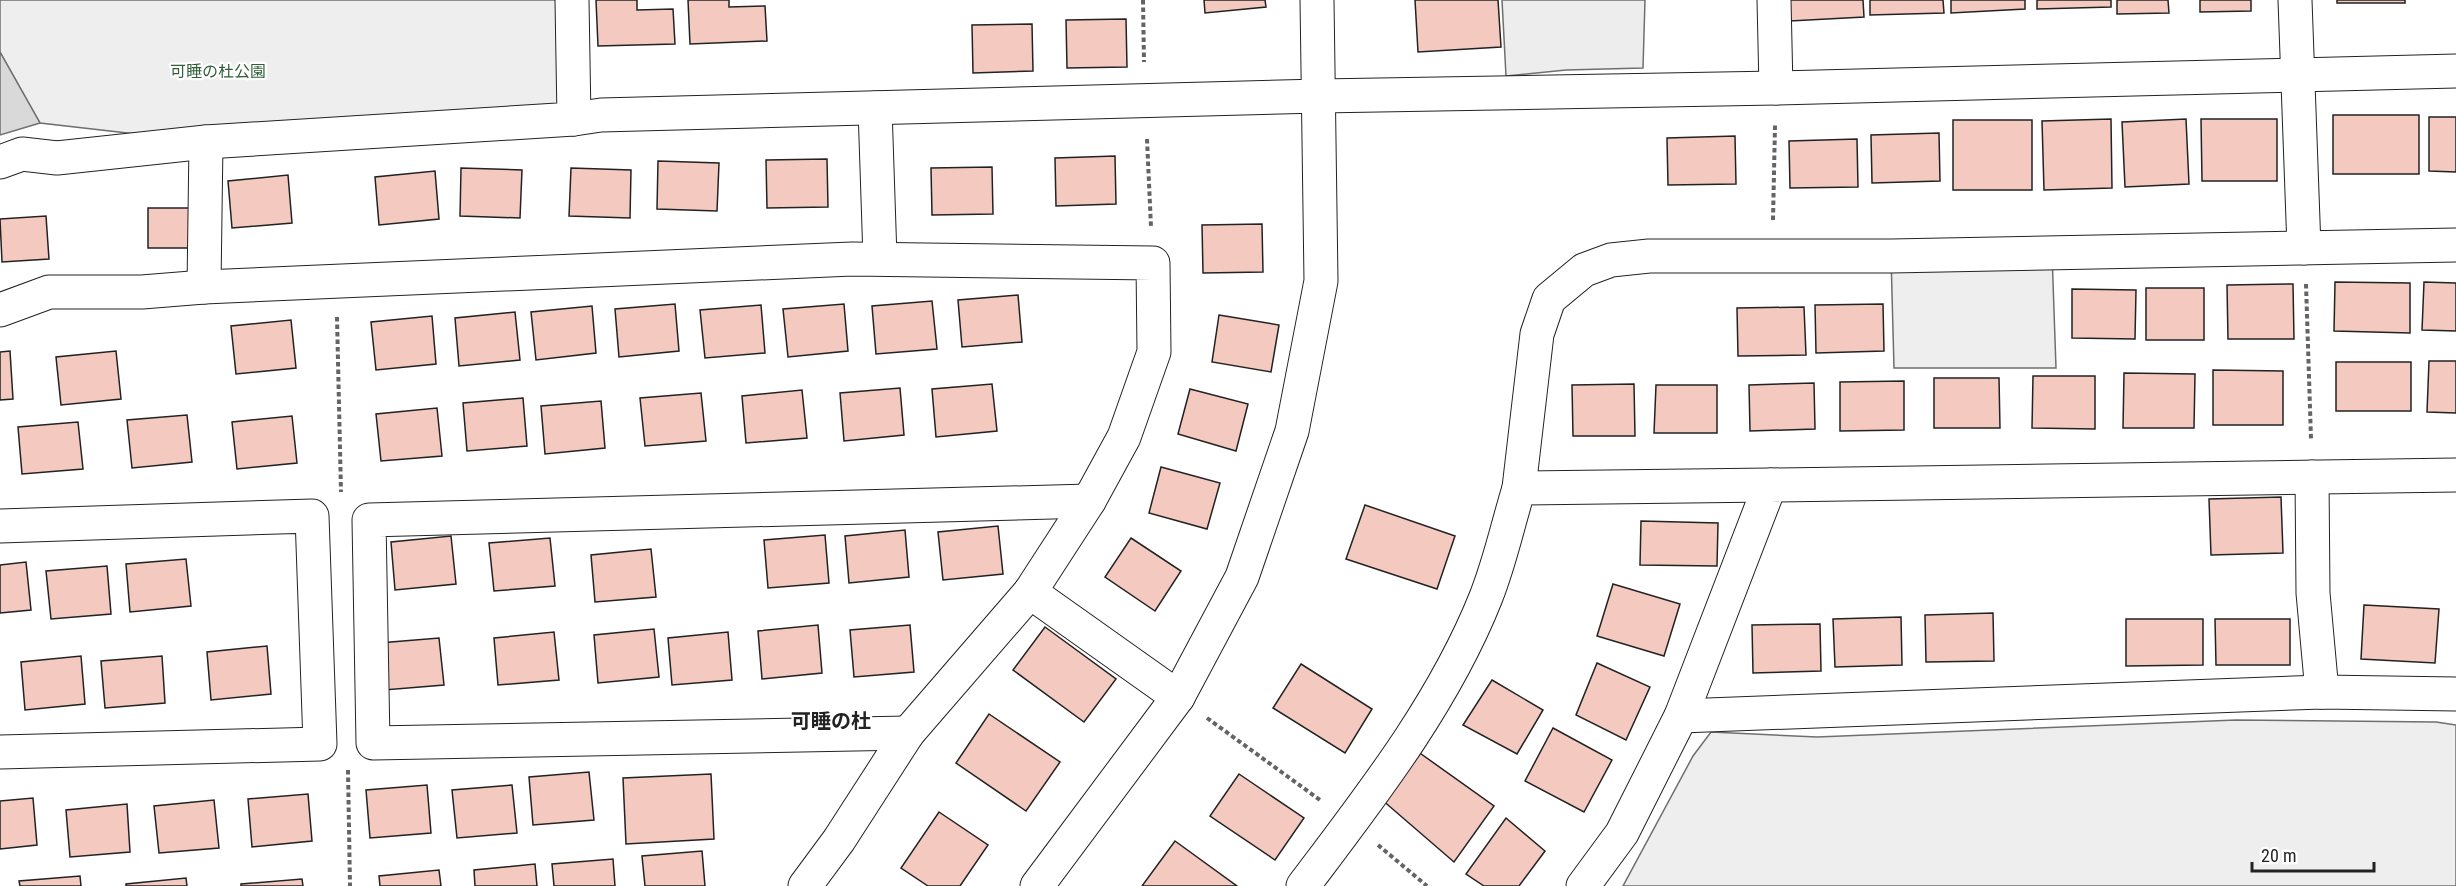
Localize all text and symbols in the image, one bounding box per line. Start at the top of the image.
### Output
park label: 可睡の杜公園 [170,62,266,81]
district label: 可睡の杜 [791,709,871,733]
scale bar [2252,835,2374,873]
text: 20 m [2261,845,2296,866]

